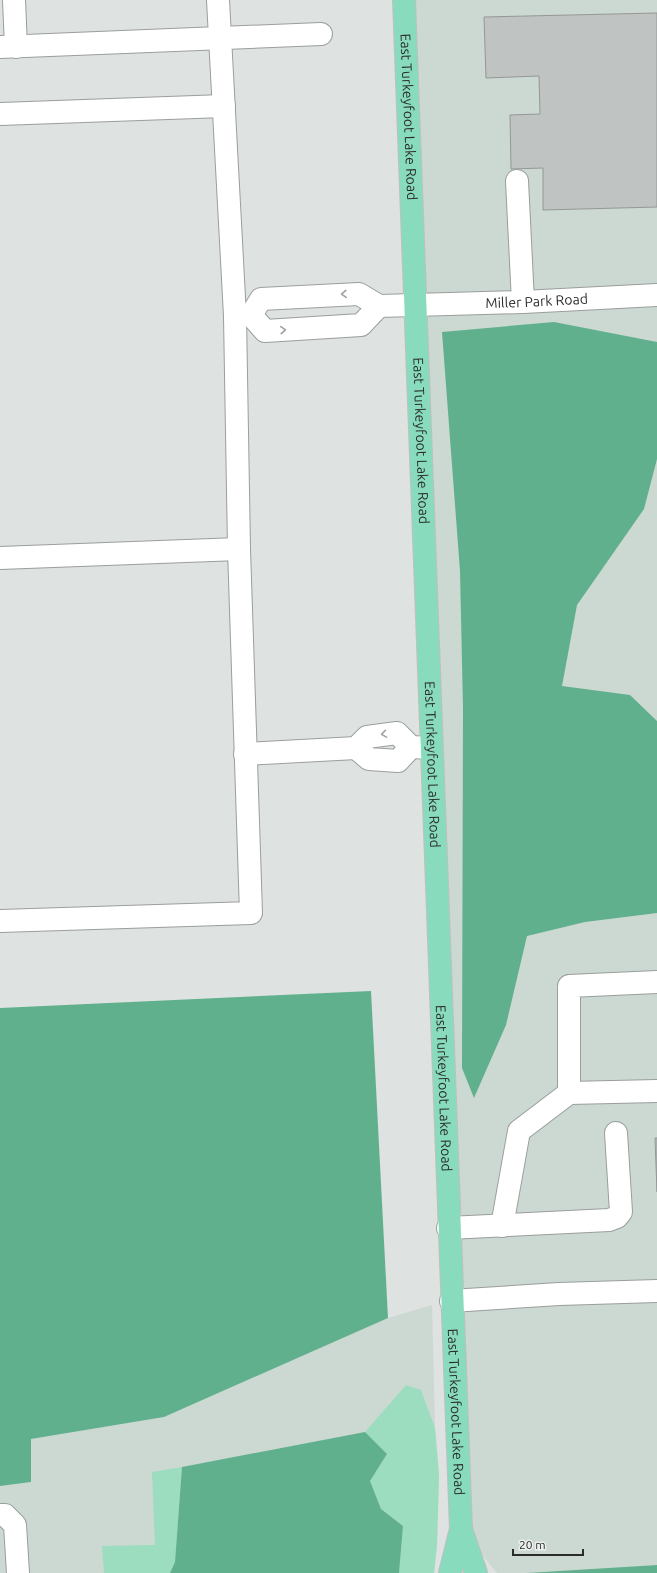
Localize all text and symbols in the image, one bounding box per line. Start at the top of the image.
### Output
street label: East Turkeyfoot Lake Road [397,33,420,201]
one-way arrow [341,290,347,299]
street label: Miller Park Road [485,291,588,311]
one-way arrow [280,325,286,334]
street label: East Turkeyfoot Lake Road [410,357,432,524]
street label: East Turkeyfoot Lake Road [422,681,443,848]
one-way arrow [381,730,387,738]
street label: East Turkeyfoot Lake Road [433,1005,455,1172]
street label: East Turkeyfoot Lake Road [445,1328,468,1496]
scale bar [513,1531,583,1557]
text: 20 m [519,1538,546,1551]

